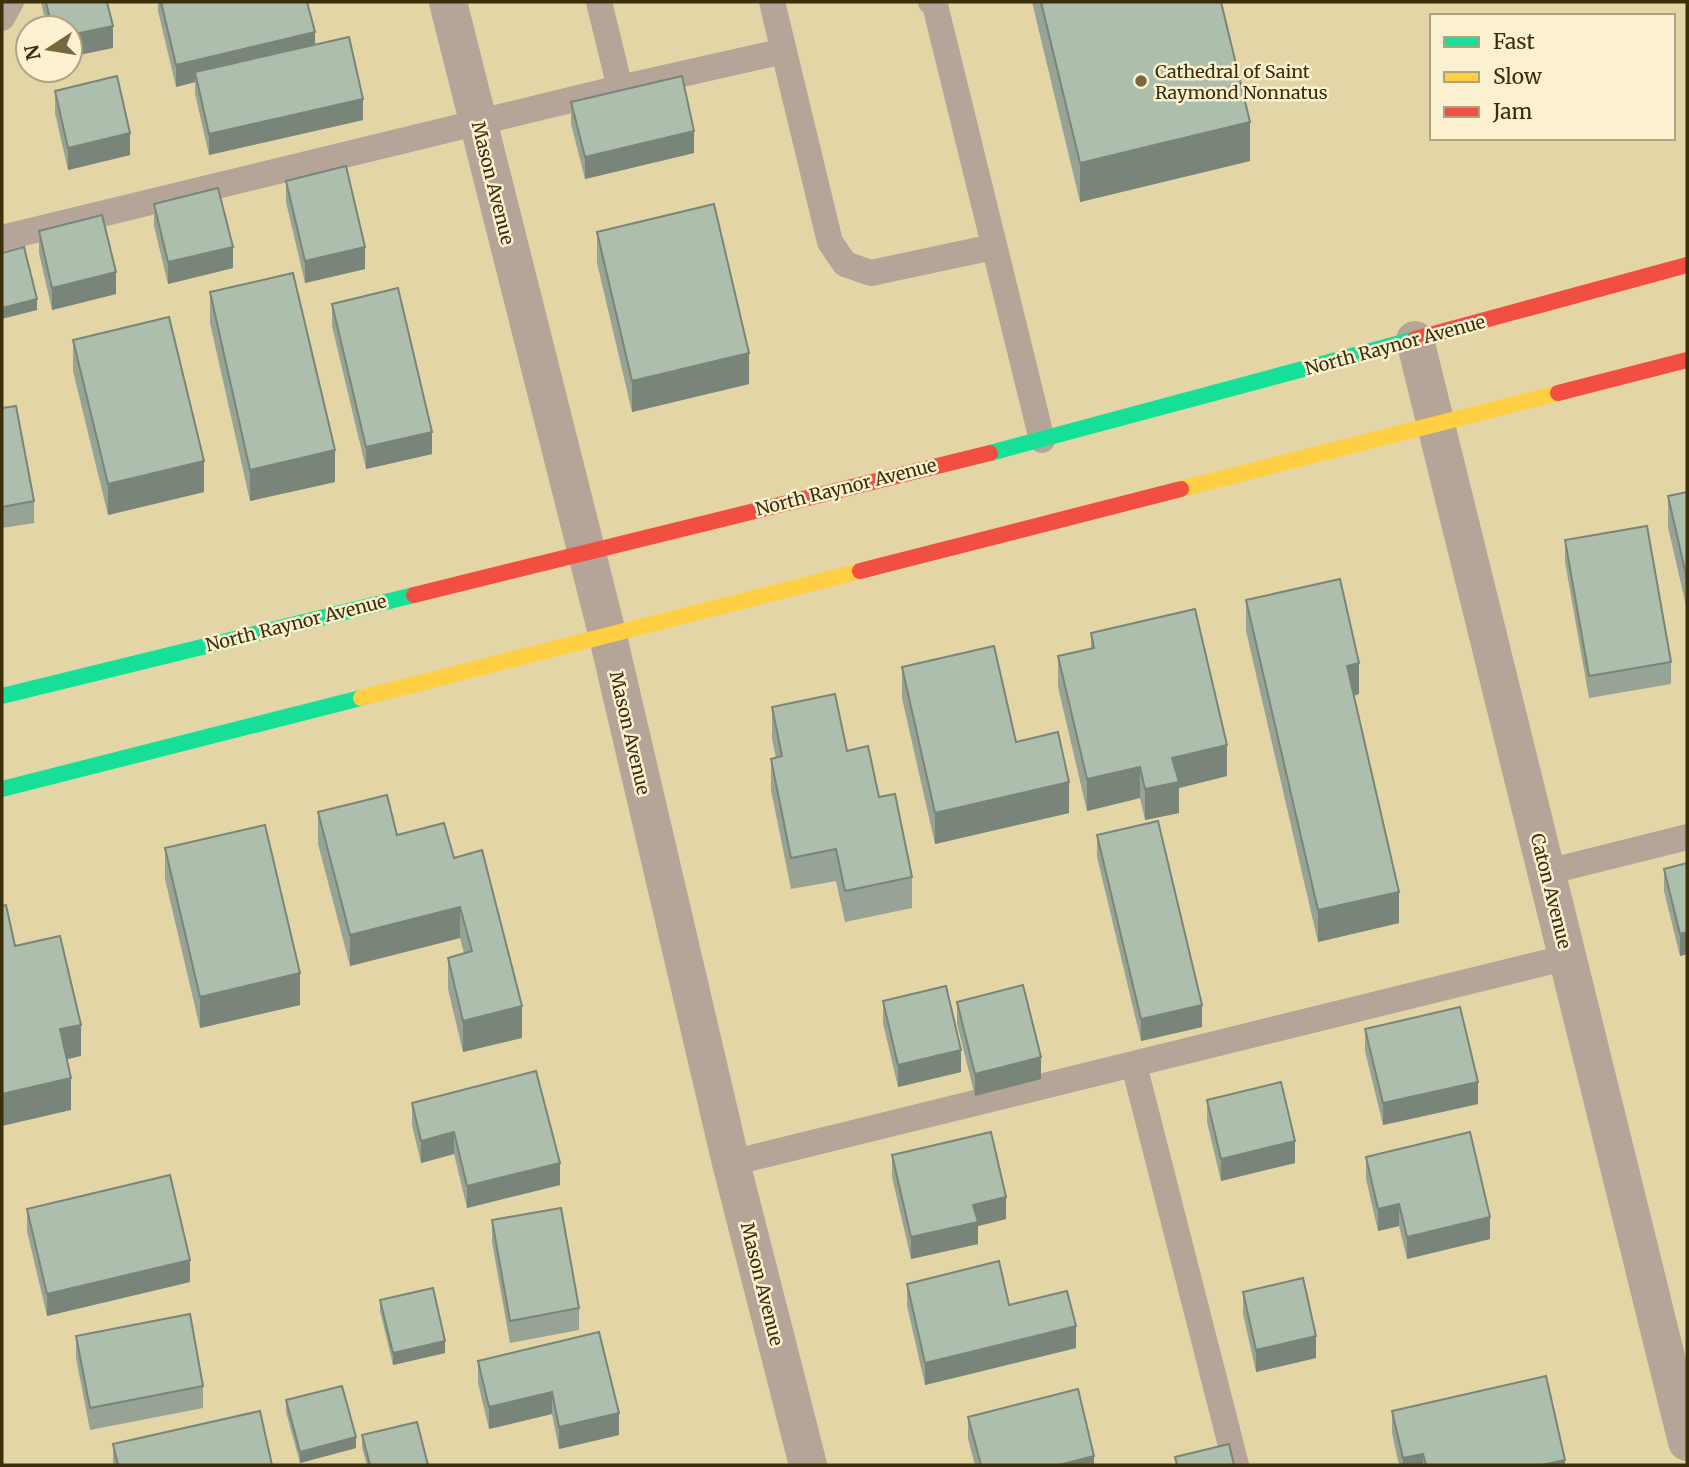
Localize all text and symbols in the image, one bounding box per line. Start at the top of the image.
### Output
north arrow [14,14,84,84]
legend [1430,14,1675,140]
text: Fast [1493,28,1535,55]
text: N [19,43,46,62]
place label: Cathedral of Saint Raymond Nonnatus [1155,60,1328,104]
text: Slow [1493,63,1542,90]
marker: Cathedral of Saint Raymond Nonnatus [1133,73,1149,89]
text: Jam [1492,98,1532,125]
street label: Mason Avenue [467,119,519,247]
street label: North Raynor Avenue [1302,310,1488,380]
street label: North Raynor Avenue [753,453,939,521]
street label: North Raynor Avenue [203,589,389,657]
street label: Mason Avenue [605,669,655,797]
street label: Caton Avenue [1526,831,1576,951]
street label: Mason Avenue [736,1220,788,1348]

